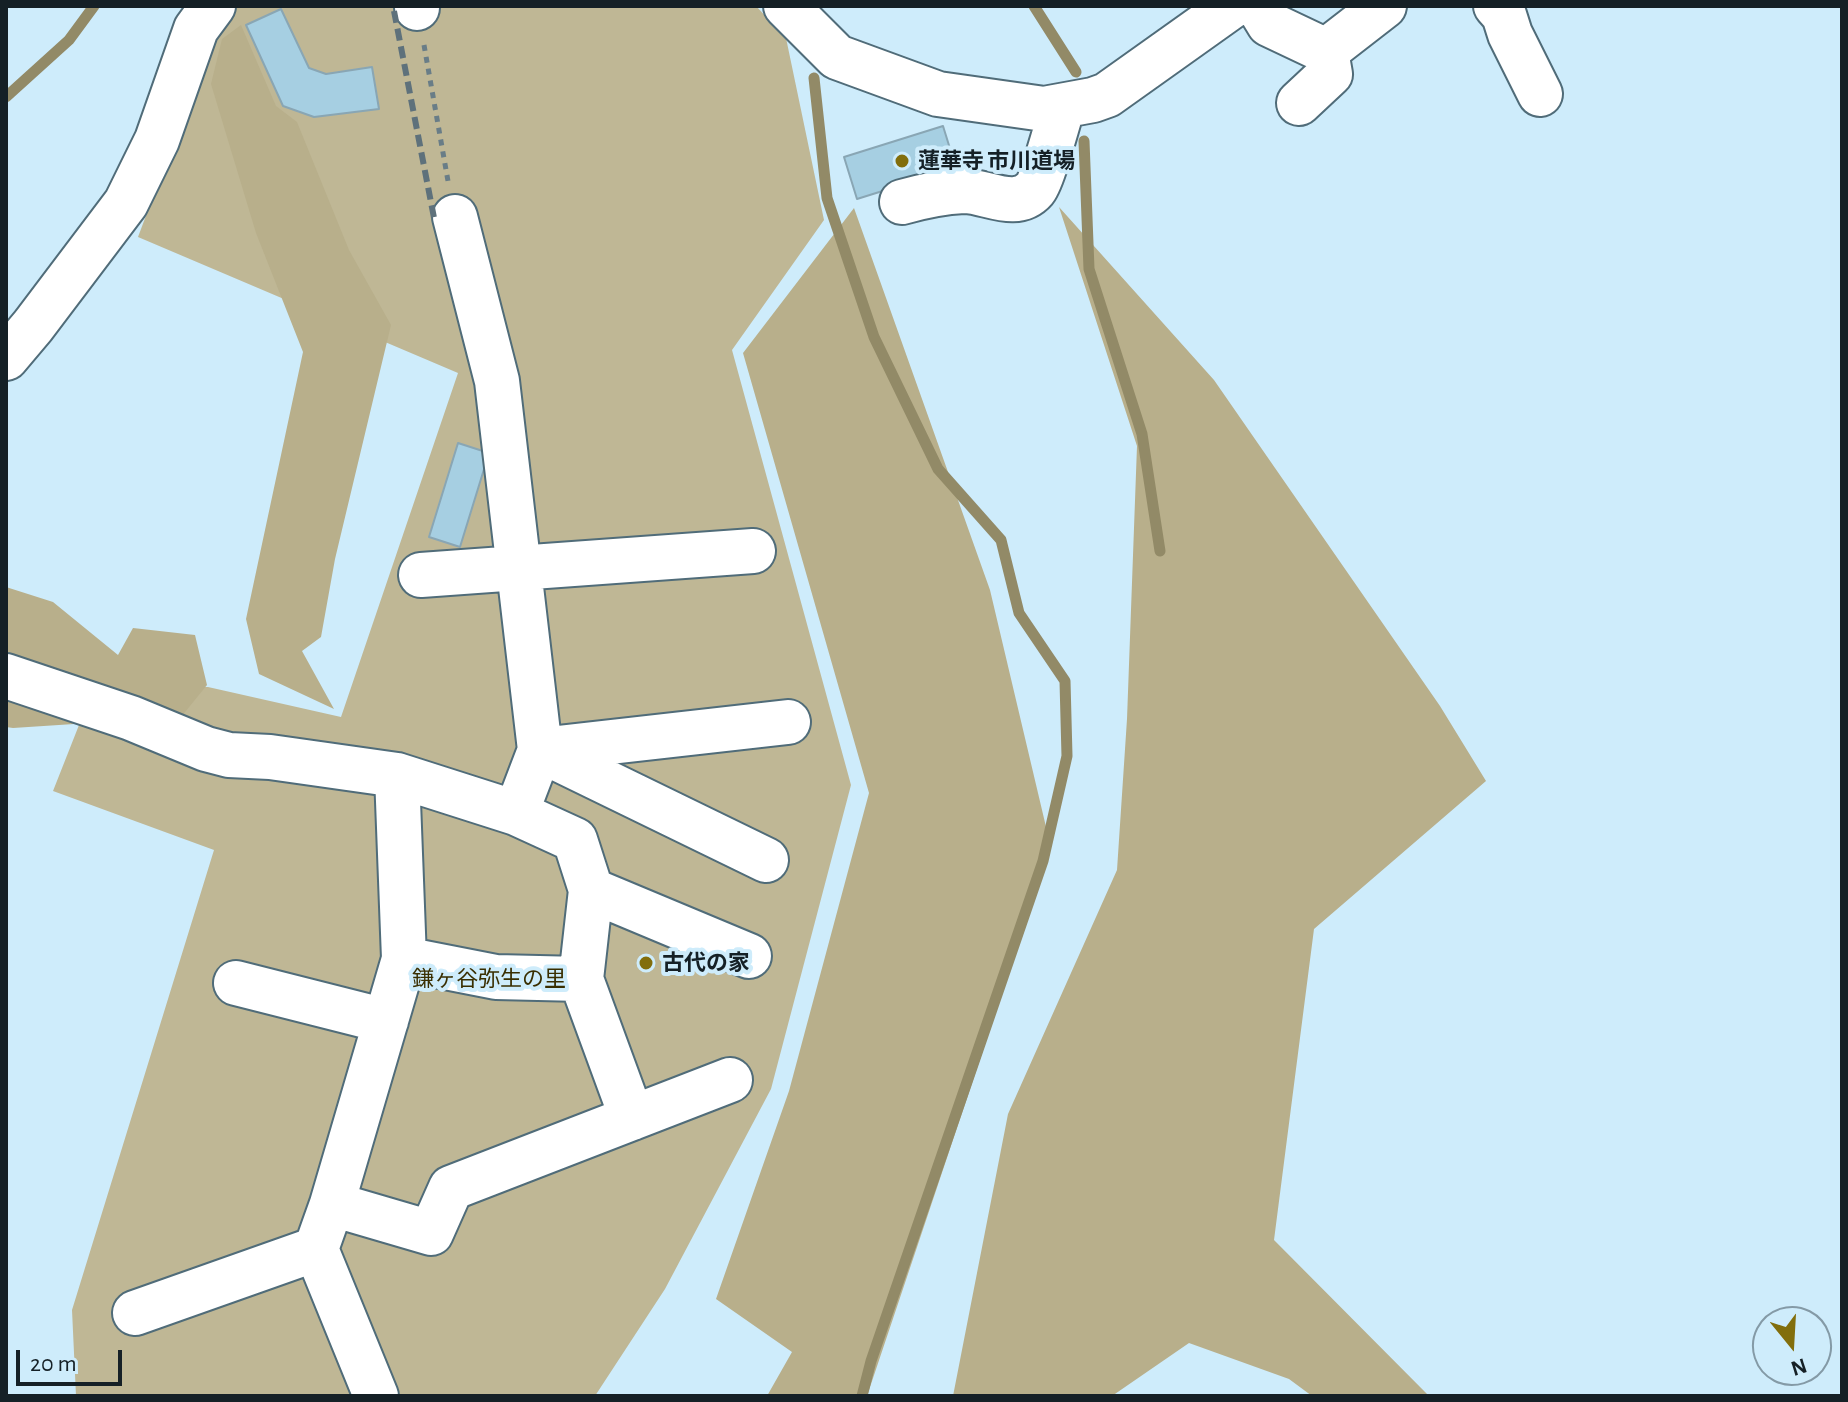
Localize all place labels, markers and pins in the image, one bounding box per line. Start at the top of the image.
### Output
place label: 蓮華寺 市川道場 [918,148,1075,174]
marker: 蓮華寺 市川道場 [893,152,911,170]
place label: 古代の家 [662,950,750,976]
marker: 古代の家 [637,954,655,972]

